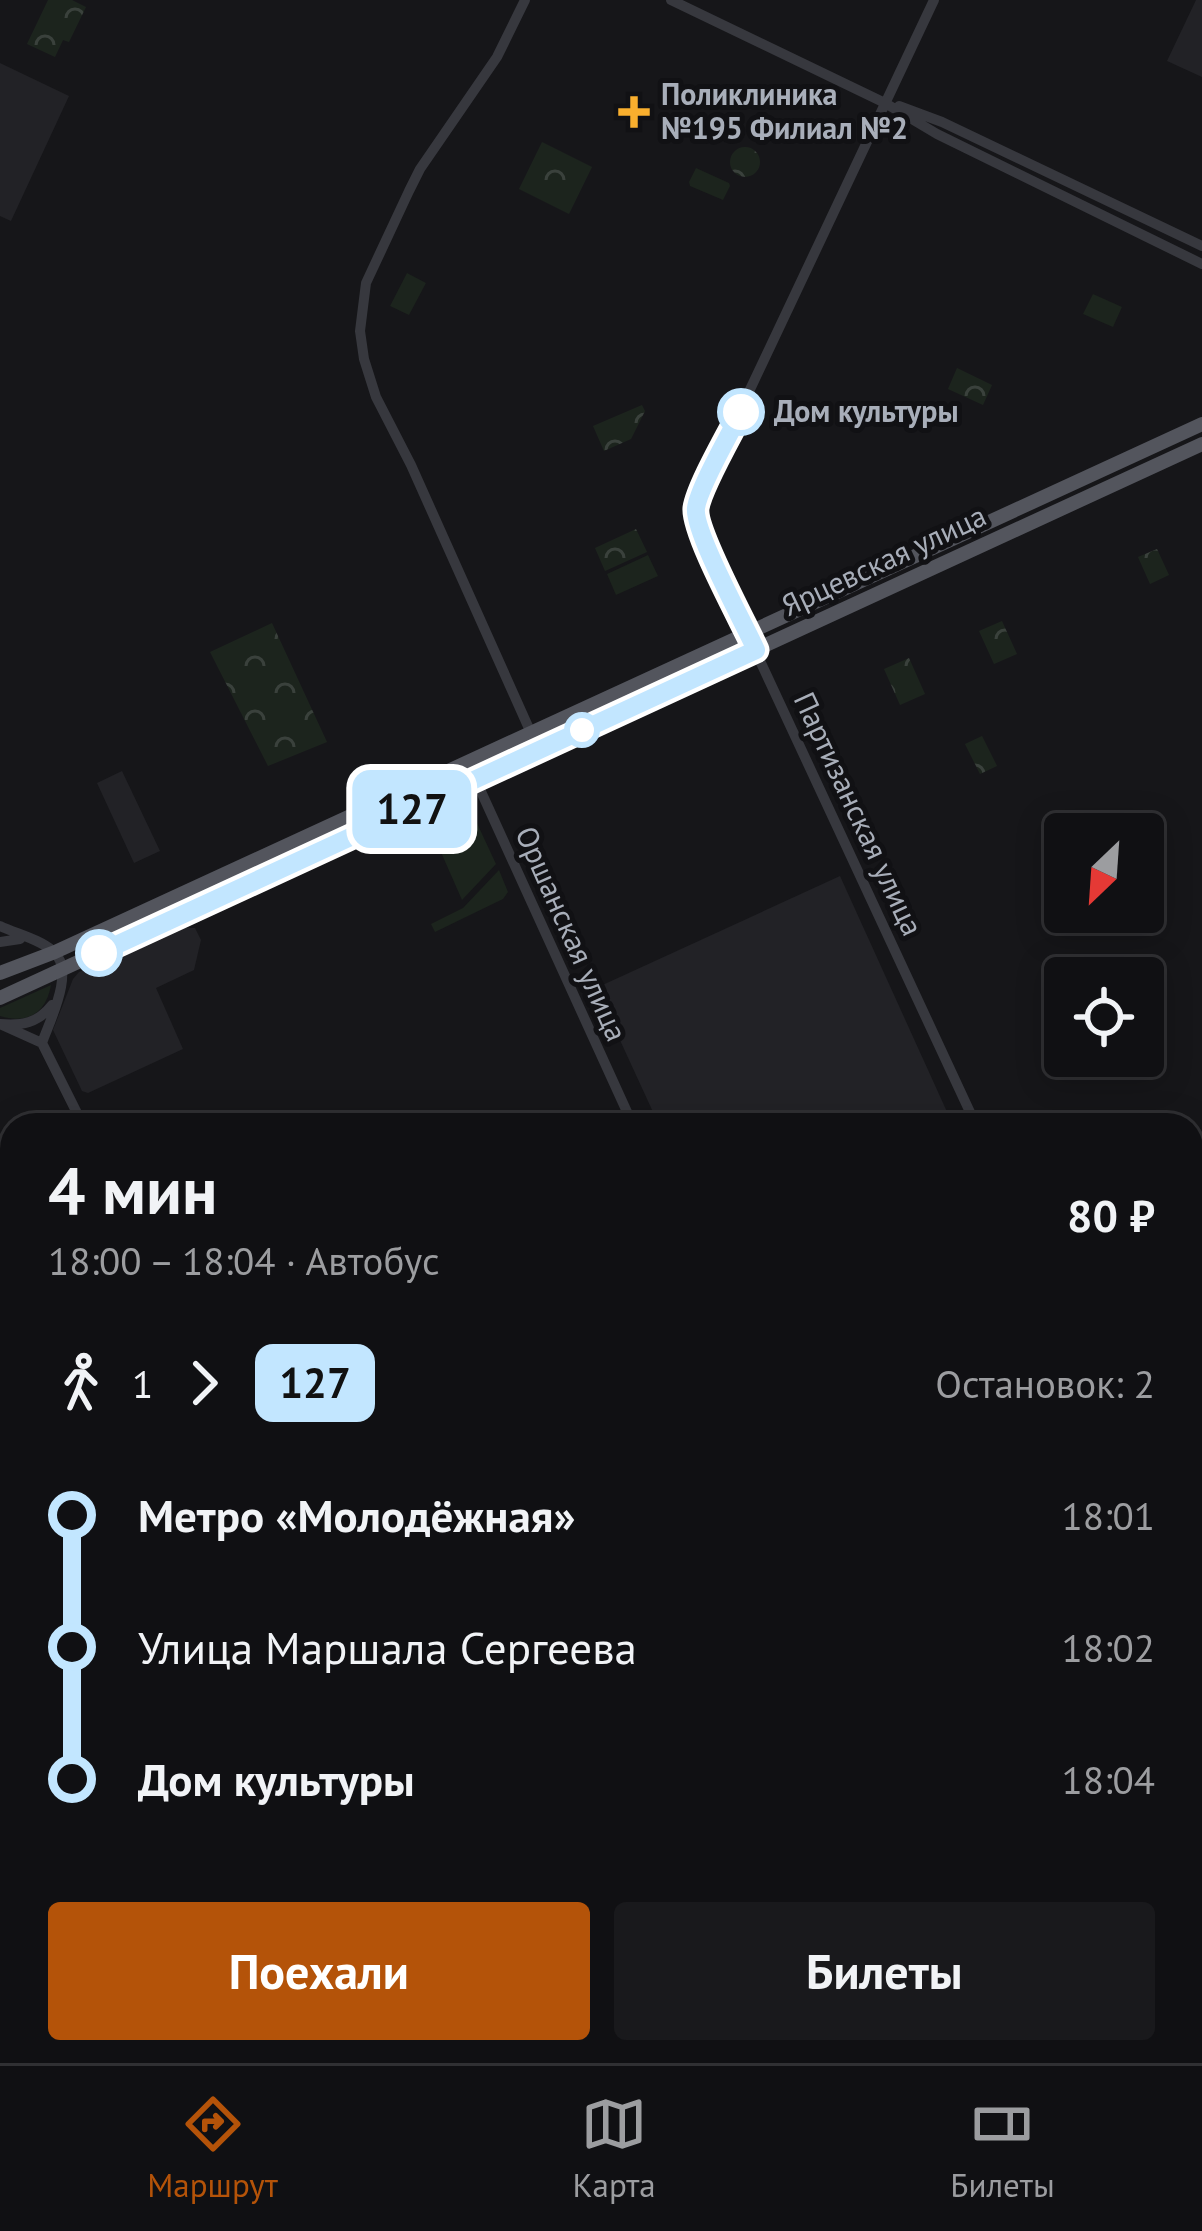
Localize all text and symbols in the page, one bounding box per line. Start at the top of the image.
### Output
place label: Поликлиника №195 Филиал №2 [661,74,908,147]
marker: Поликлиника №195 Филиал №2 [618,96,650,128]
marker: Дом культуры [719,390,763,434]
place label: Дом культуры [774,391,959,430]
street label: Ярцевская улица [775,495,992,624]
street label: Партизанская улица [786,685,933,941]
unlabelled marker [566,714,598,746]
line badge: 127 [343,770,481,848]
text: 127 [376,781,448,836]
north arrow [1044,813,1164,933]
map controls [1044,813,1164,1077]
street label: Оршанская улица [508,820,637,1047]
unlabelled marker [77,931,121,975]
button: locate [1044,957,1164,1077]
text: 4 мин [48,1147,218,1232]
text: 80 ₽ [1067,1186,1155,1244]
text: 18:00 – 18:04 · Автобус [48,1235,439,1286]
icon: walk [48,1350,114,1416]
icon: forward [171,1350,237,1416]
text: 127 [279,1355,351,1410]
text: 1 [132,1358,153,1409]
text: Остановок: 2 [935,1358,1155,1409]
text: Метро «Молодёжная» [138,1486,575,1544]
text: 18:01 [1061,1490,1155,1541]
text: Улица Маршала Сергеева [138,1618,637,1676]
text: 18:02 [1061,1622,1155,1673]
text: Дом культуры [138,1750,415,1808]
text: 18:04 [1061,1754,1155,1805]
button: Поехали [48,1902,590,2040]
button: Билеты [614,1902,1155,2040]
tab: Маршрут [147,2091,278,2206]
tab: Карта [572,2091,656,2206]
tab: Билеты [950,2091,1055,2206]

